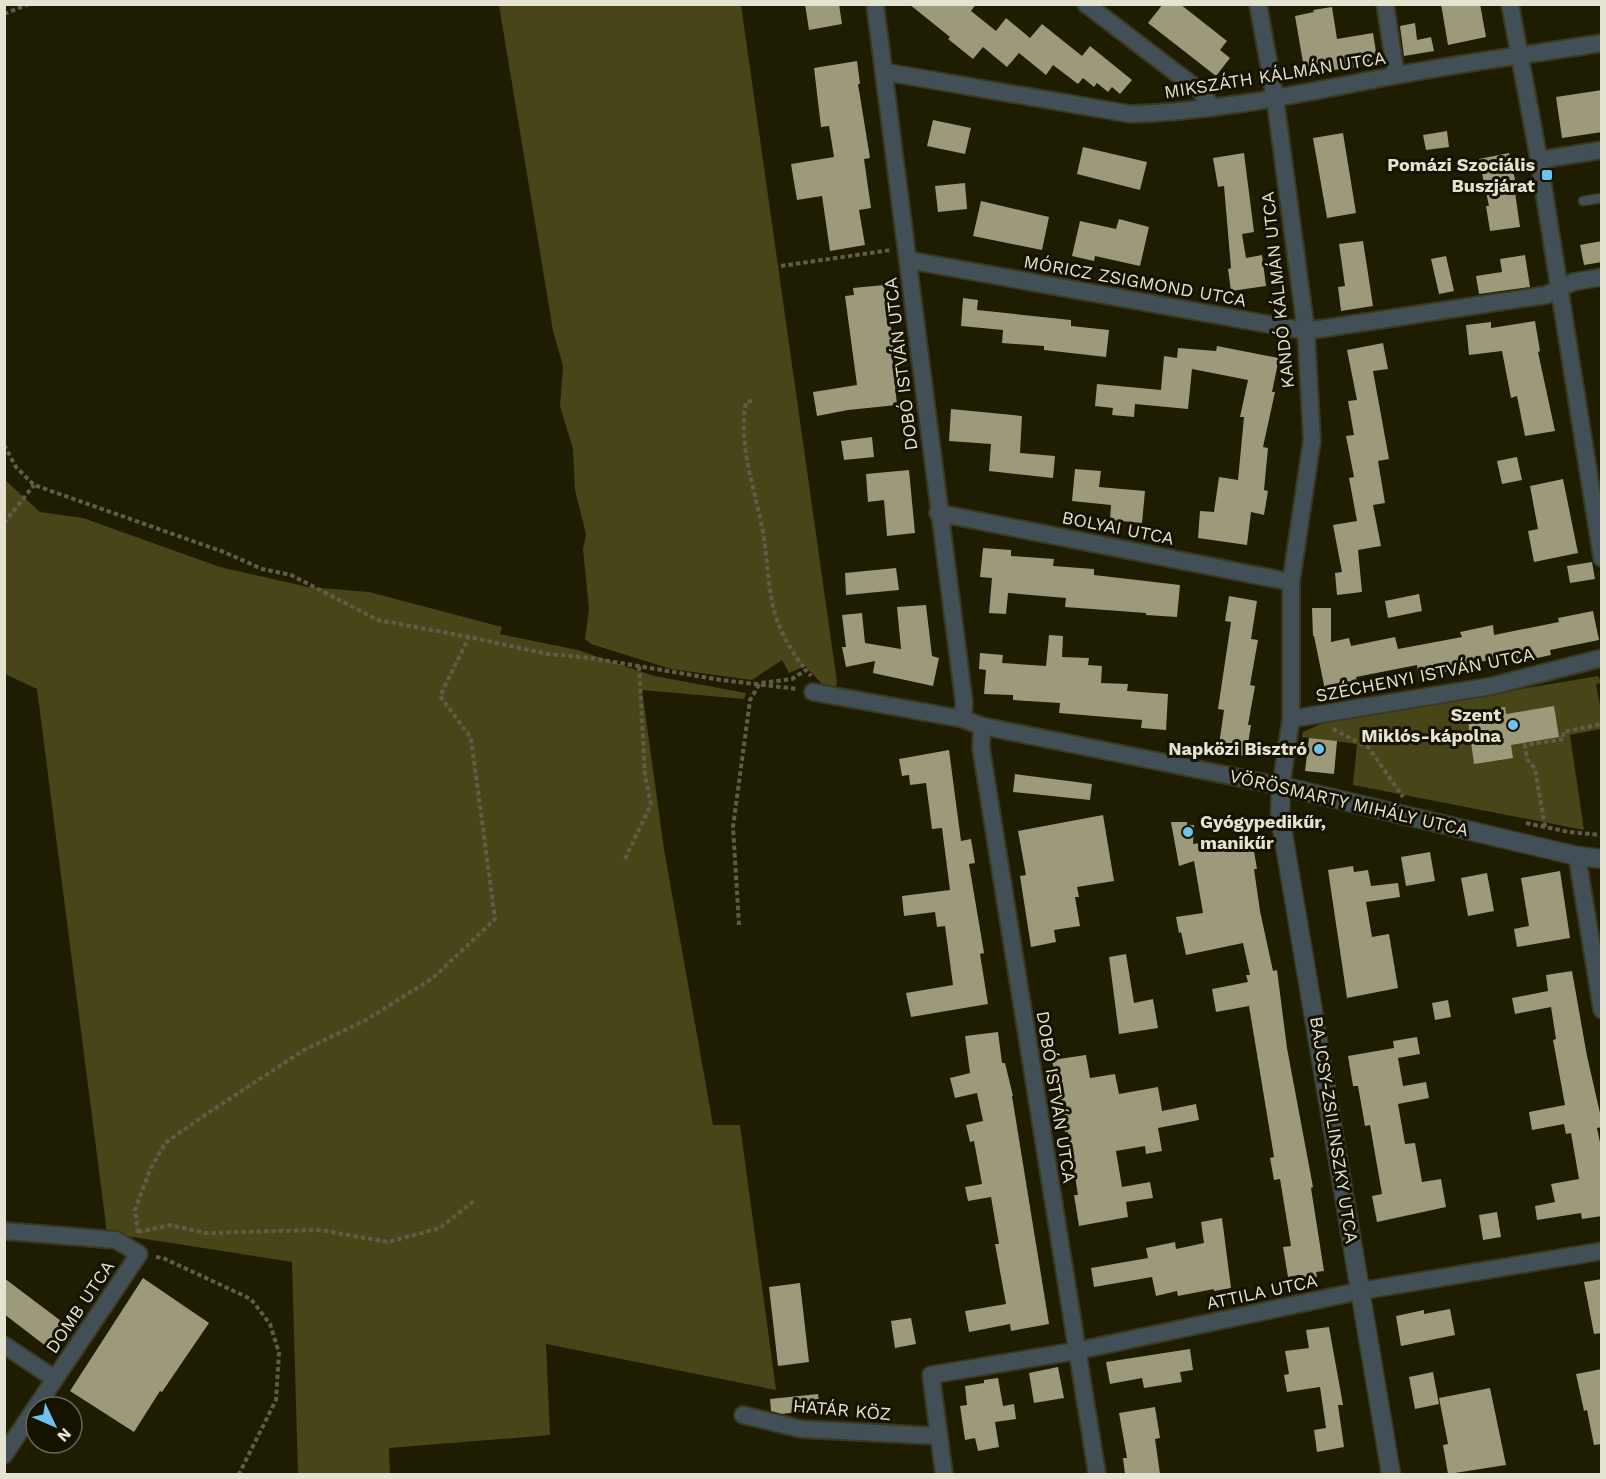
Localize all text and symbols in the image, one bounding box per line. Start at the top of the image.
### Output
street label: MIKSZÁTH KÁLMÁN UTCA [1163,47,1387,102]
place label: Pomázi Szociális Buszjárat [1387,154,1535,196]
marker: Pomázi Szociális Buszjárat [1540,168,1554,182]
street label: KANDÓ KÁLMÁN UTCA [1257,190,1298,390]
street label: MÓRICZ ZSIGMOND UTCA [1022,251,1248,310]
street label: DOBÓ ISTVÁN UTCA [879,276,922,452]
street label: BOLYAI UTCA [1060,506,1176,549]
street label: SZÉCHENYI ISTVÁN UTCA [1314,643,1536,706]
place label: Szent Miklós-kápolna [1361,704,1502,746]
marker: Szent Miklós-kápolna [1506,718,1520,732]
place label: Napközi Bisztró [1168,738,1307,759]
marker: Napközi Bisztró [1312,742,1326,756]
street label: VÖRÖSMARTY MIHÁLY UTCA [1228,765,1471,840]
place label: Gyógypedikűr, manikűr [1200,811,1326,853]
marker: Gyógypedikűr, manikűr [1181,825,1195,839]
street label: DOBÓ ISTVÁN UTCA [1032,1009,1081,1185]
street label: BAJCSY-ZSILINSZKY UTCA [1306,1015,1363,1245]
street label: DOMB UTCA [41,1256,118,1357]
street label: ATTILA UTCA [1205,1269,1319,1314]
north arrow [24,1395,84,1455]
street label: HATÁR KÖZ [792,1395,892,1424]
text: N [53,1424,75,1446]

